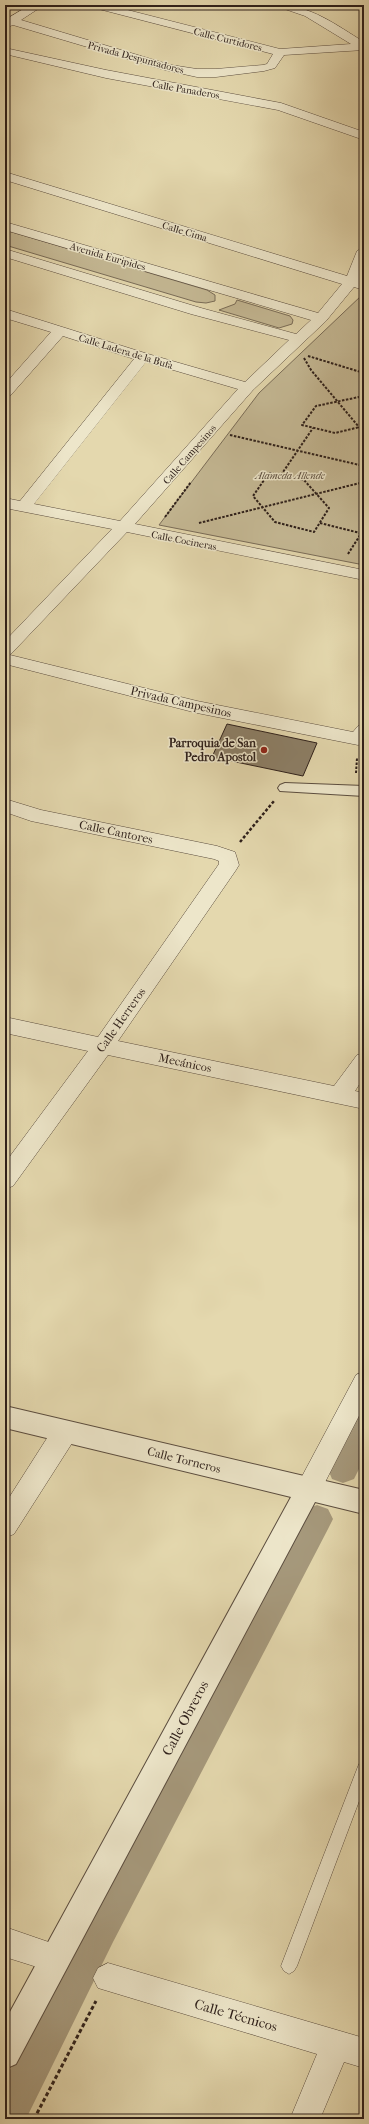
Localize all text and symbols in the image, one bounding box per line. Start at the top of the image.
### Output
street label: Calle Curtidores [192,26,264,54]
street label: Privada Despuntadores [86,39,186,77]
street label: Calle Panaderos [151,78,221,102]
street label: Calle Cima [161,219,209,245]
street label: Avenida Euripides [67,240,147,274]
street label: Calle Ladera de la Bufa [77,332,175,372]
street label: Calle Campesinos [161,422,219,487]
park label: Alameda Allende [253,470,326,482]
street label: Calle Cocineras [150,529,218,553]
street label: Privada Campesinos [129,684,233,721]
place label: Parroquia de San Pedro Apostol [169,736,257,765]
marker: Parroquia de San Pedro Apostol [259,745,269,755]
street label: Calle Cantores [78,817,155,847]
street label: Calle Herreros [94,985,149,1055]
street label: Mecánicos [157,1051,213,1076]
street label: Calle Torneros [146,1444,223,1476]
street label: Calle Obreros [159,1678,212,1759]
street label: Calle Técnicos [192,1996,279,2035]

